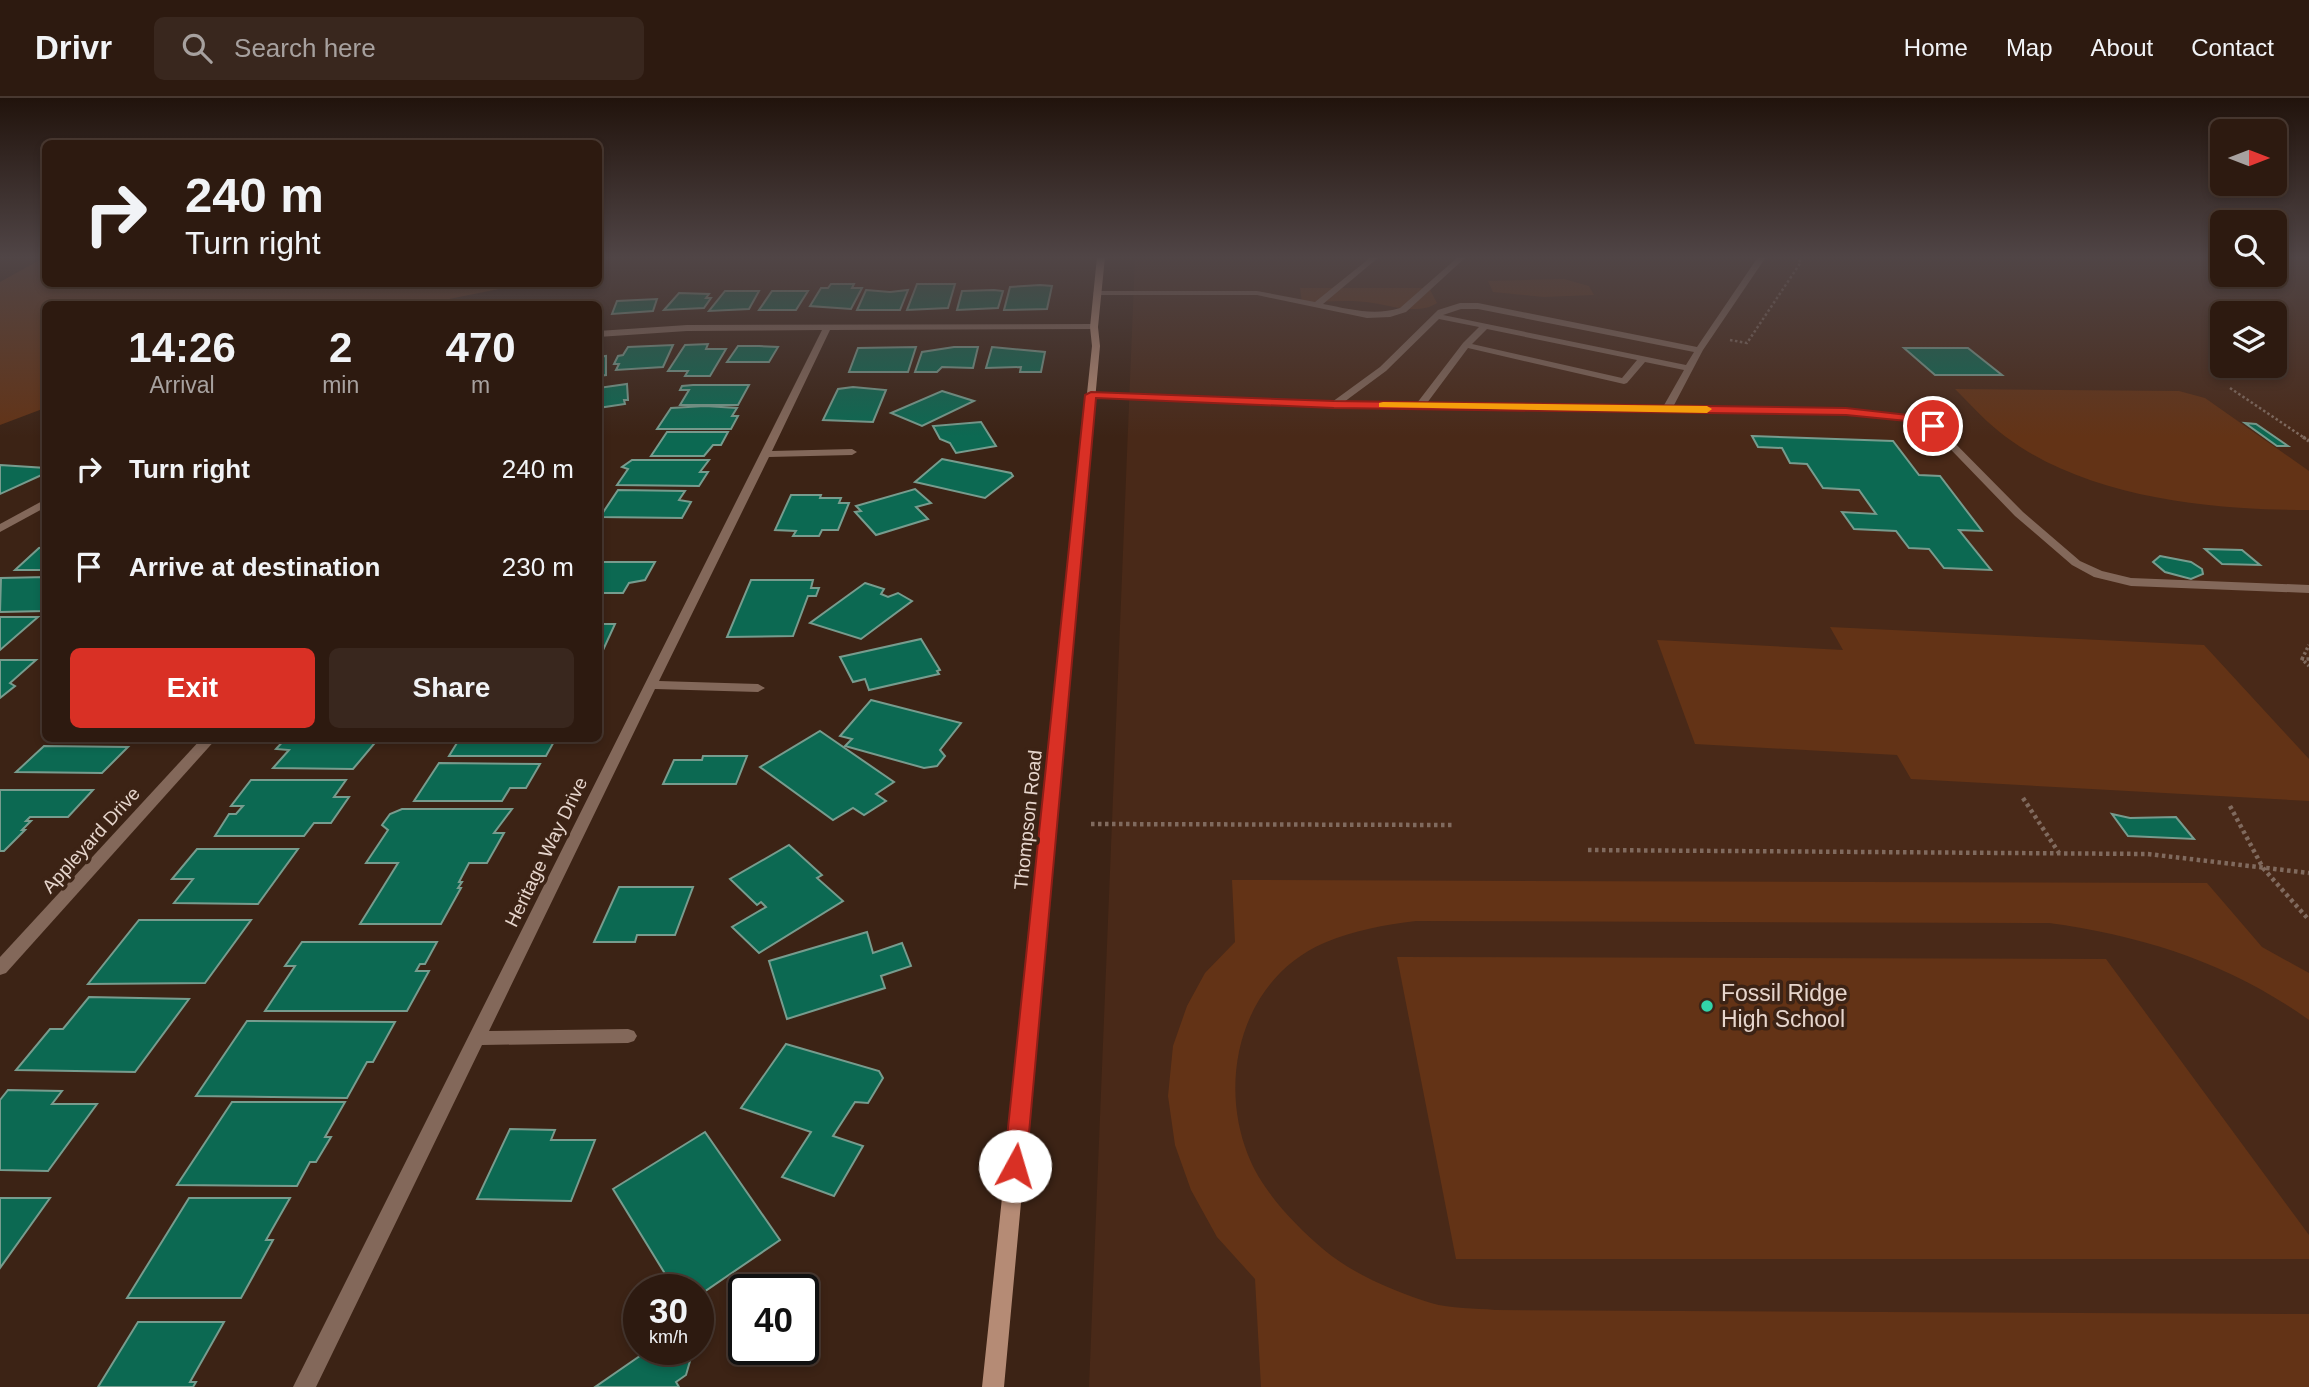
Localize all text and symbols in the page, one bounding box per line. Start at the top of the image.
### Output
search box [154,17,644,80]
text: Drivr [35,29,112,66]
icon: search [178,29,216,67]
text: Search here [234,33,376,63]
text: Home [1904,34,1968,61]
text: Map [2006,34,2053,61]
text: About [2091,34,2153,61]
text: Contact [2191,34,2274,61]
north arrow [2210,119,2287,196]
map controls [2210,119,2287,378]
icon: right [70,168,161,259]
text: 240 m [185,168,324,222]
button: search [2210,210,2287,287]
text: Turn right [185,225,321,261]
button: layers [2210,301,2287,378]
text: 14:26 [128,324,236,371]
text: 2 [329,324,352,371]
text: 470 [446,324,516,371]
text: Arrival [149,372,215,398]
text: min [322,372,359,398]
text: m [471,372,490,398]
pin [1903,396,1963,456]
icon: arrive [1914,407,1952,445]
icon: right [70,450,108,488]
text: Turn right [129,454,250,484]
text: 240 m [502,454,574,484]
icon: arrive [70,548,108,586]
text: Arrive at destination [129,552,380,582]
text: 230 m [502,552,574,582]
button: Exit [70,648,315,728]
button: Share [329,648,574,728]
street label: Thompson Road [1010,749,1046,891]
street label: Heritage Way Drive [501,774,591,930]
street label: Appleyard Drive [38,783,144,897]
place label: Fossil Ridge High School [1721,980,1848,1032]
marker: Fossil Ridge High School [1699,998,1715,1014]
position arrow [978,1129,1052,1203]
speed limit sign: 40 [728,1274,819,1365]
text: 30 [649,1291,688,1330]
text: km/h [649,1327,688,1347]

